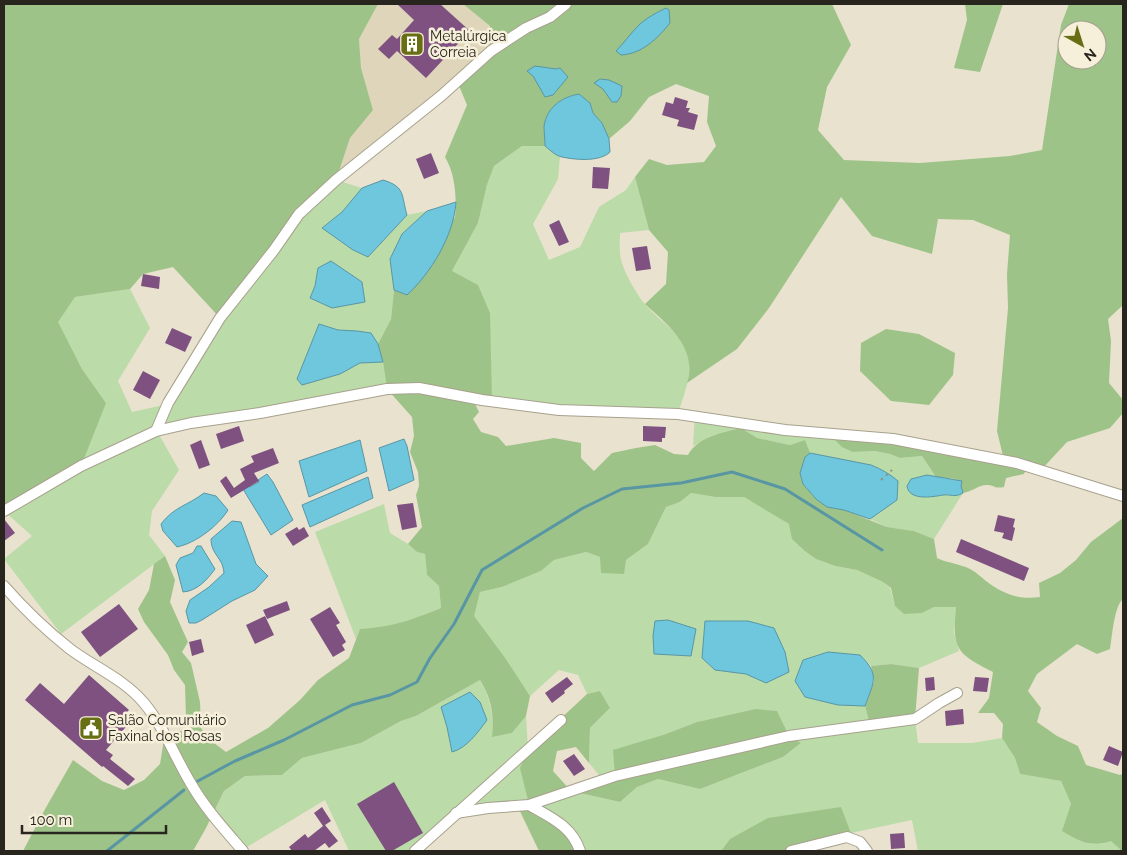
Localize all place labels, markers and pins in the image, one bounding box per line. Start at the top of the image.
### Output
place label: Metalúrgica Correia [430,28,507,60]
building icon: Metalúrgica Correia [399,31,425,57]
place label: Salão Comunitário Faxinal dos Rosas [108,712,226,744]
public building icon: Salão Comunitário Faxinal dos Rosas [78,715,104,741]

